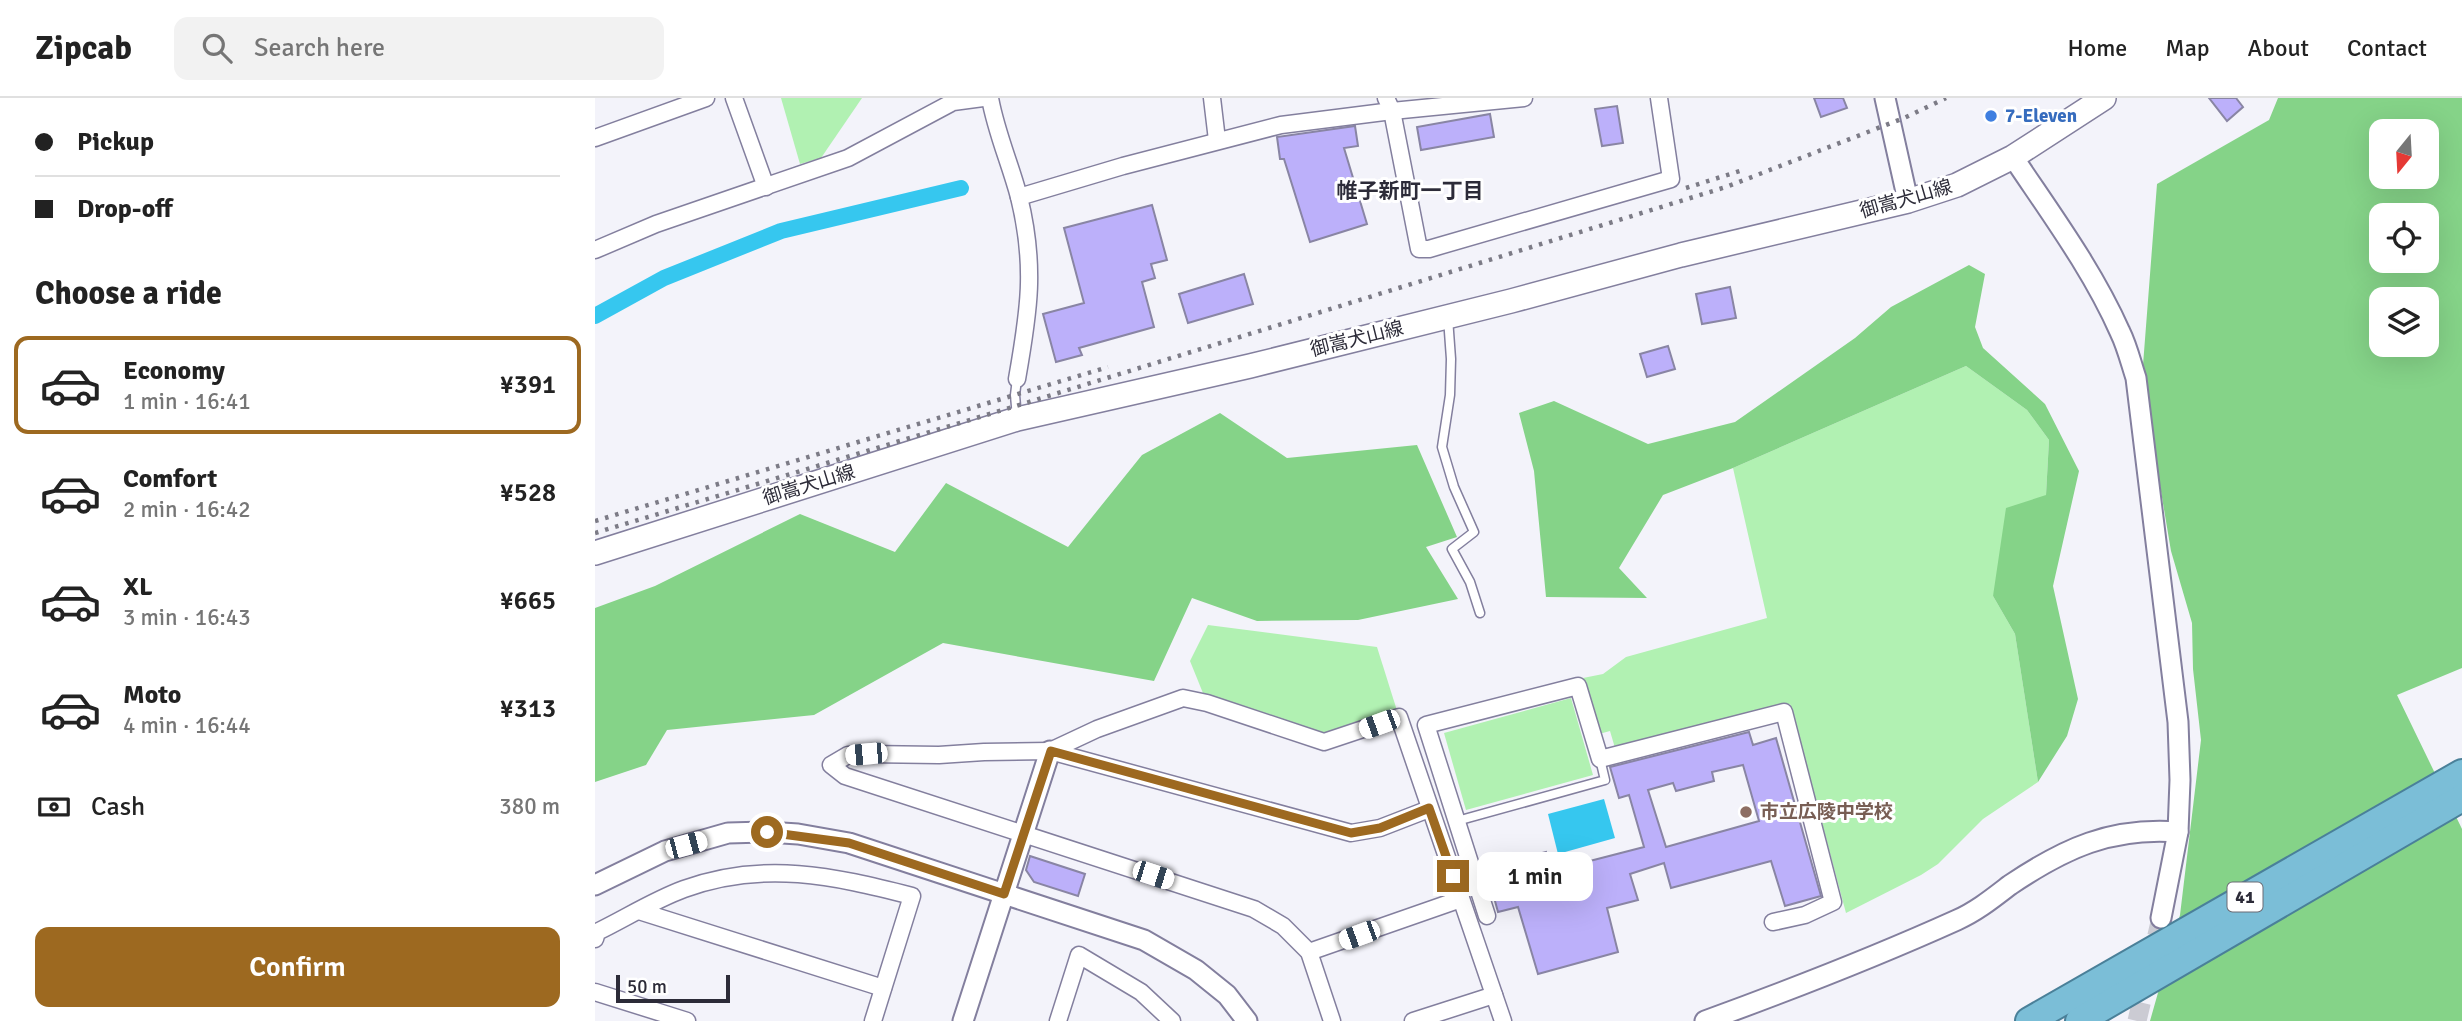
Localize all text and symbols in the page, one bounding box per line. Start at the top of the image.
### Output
search box [174,17,664,80]
text: Zipcab [35,28,132,69]
icon: search [198,29,236,67]
text: Search here [254,32,385,64]
text: Home [2067,33,2127,63]
text: Map [2165,33,2210,63]
text: About [2248,33,2309,63]
text: Contact [2347,33,2427,63]
place label: 7-Eleven [2005,104,2077,128]
marker: 7-Eleven [1983,108,1999,124]
north arrow [2369,119,2439,189]
map controls [2369,119,2439,357]
text: Pickup [77,126,154,158]
street label: 御嵩犬山線 [1857,174,1955,224]
district label: 帷子新町一丁目 [1337,178,1484,204]
text: Drop-off [77,193,173,225]
button: locate [2369,203,2439,273]
text: Choose a ride [35,274,222,313]
button: layers [2369,287,2439,357]
street label: 御嵩犬山線 [1308,316,1406,362]
icon: car [39,354,102,417]
text: Economy [123,355,225,387]
text: ¥391 [500,369,556,401]
text: 1 min · 16:41 [123,387,251,416]
street label: 御嵩犬山線 [760,460,858,510]
icon: car [39,462,102,525]
text: Comfort [123,463,217,495]
text: ¥528 [500,477,556,509]
text: 2 min · 16:42 [123,495,251,524]
icon: car [39,570,102,633]
text: XL [123,571,153,603]
text: ¥665 [500,585,556,617]
text: 3 min · 16:43 [123,603,251,632]
icon: car [39,678,102,741]
text: Moto [123,679,181,711]
text: ¥313 [500,693,556,725]
car [1356,707,1403,741]
text: 4 min · 16:44 [123,711,251,740]
car [845,742,888,766]
icon: cash [35,788,73,826]
text: Cash [91,791,145,823]
text: 380 m [499,792,560,821]
place label: 市立広陵中学校 [1760,800,1893,824]
marker: 市立広陵中学校 [1738,804,1754,820]
route start [751,816,783,848]
car [663,829,710,861]
callout: 1 min [1477,852,1593,900]
car [1130,859,1177,891]
route end [1437,860,1469,892]
text: 1 min [1507,862,1563,891]
road number: 41 [2227,882,2263,912]
car [1336,918,1383,952]
button: Confirm [35,927,560,1007]
scale bar [616,972,730,1004]
text: 50 m [627,975,667,999]

